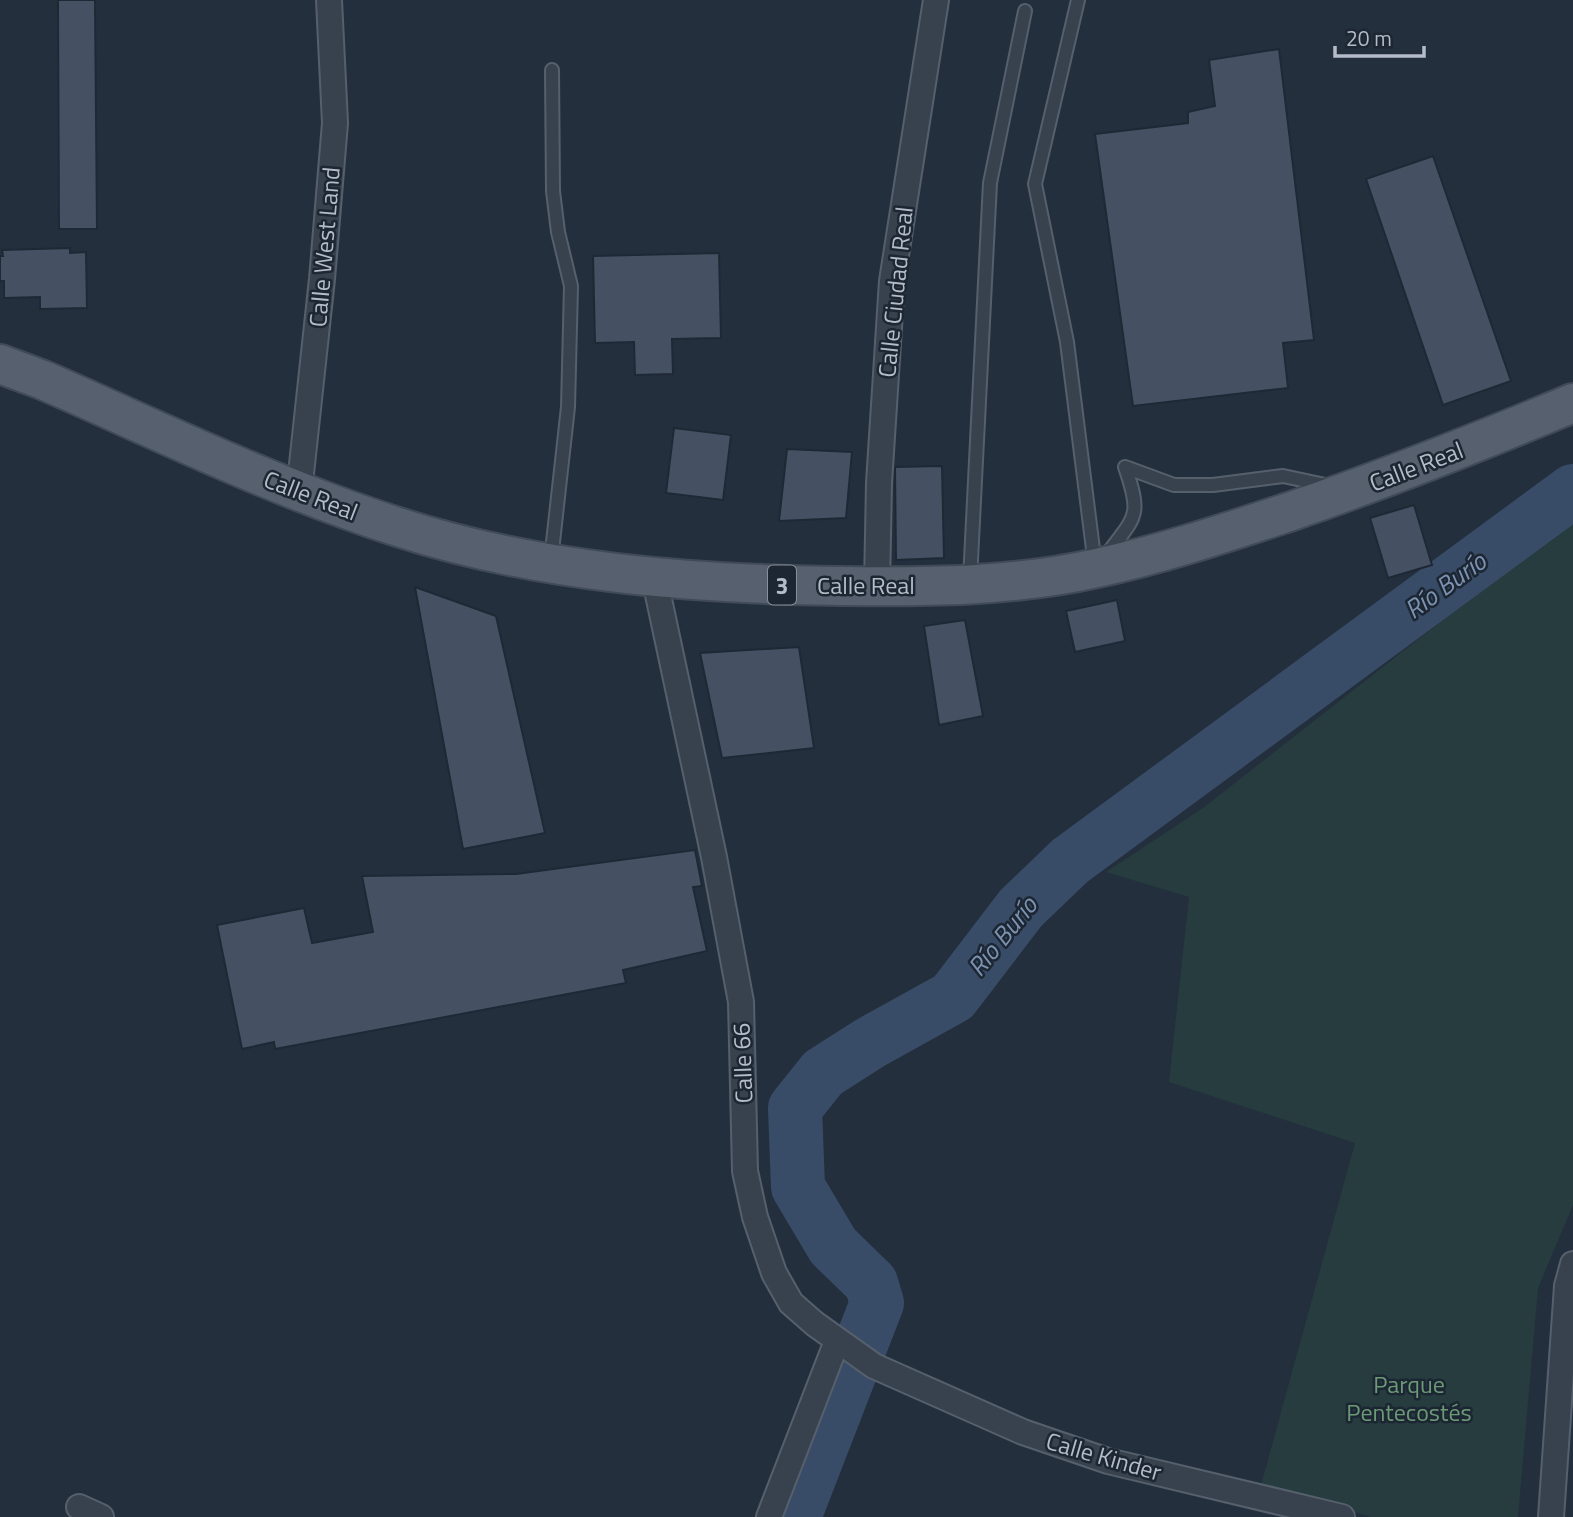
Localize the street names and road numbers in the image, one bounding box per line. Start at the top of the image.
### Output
street label: Calle West Land [299,166,349,328]
street label: Calle Ciudad Real [868,205,922,379]
street label: Calle Real [1364,432,1468,500]
street label: Calle Real [259,461,363,529]
road number: 3 [768,566,796,604]
street label: Calle Real [817,567,915,603]
street label: Calle 66 [723,1022,761,1104]
street label: Calle Kinder [1042,1422,1166,1490]

